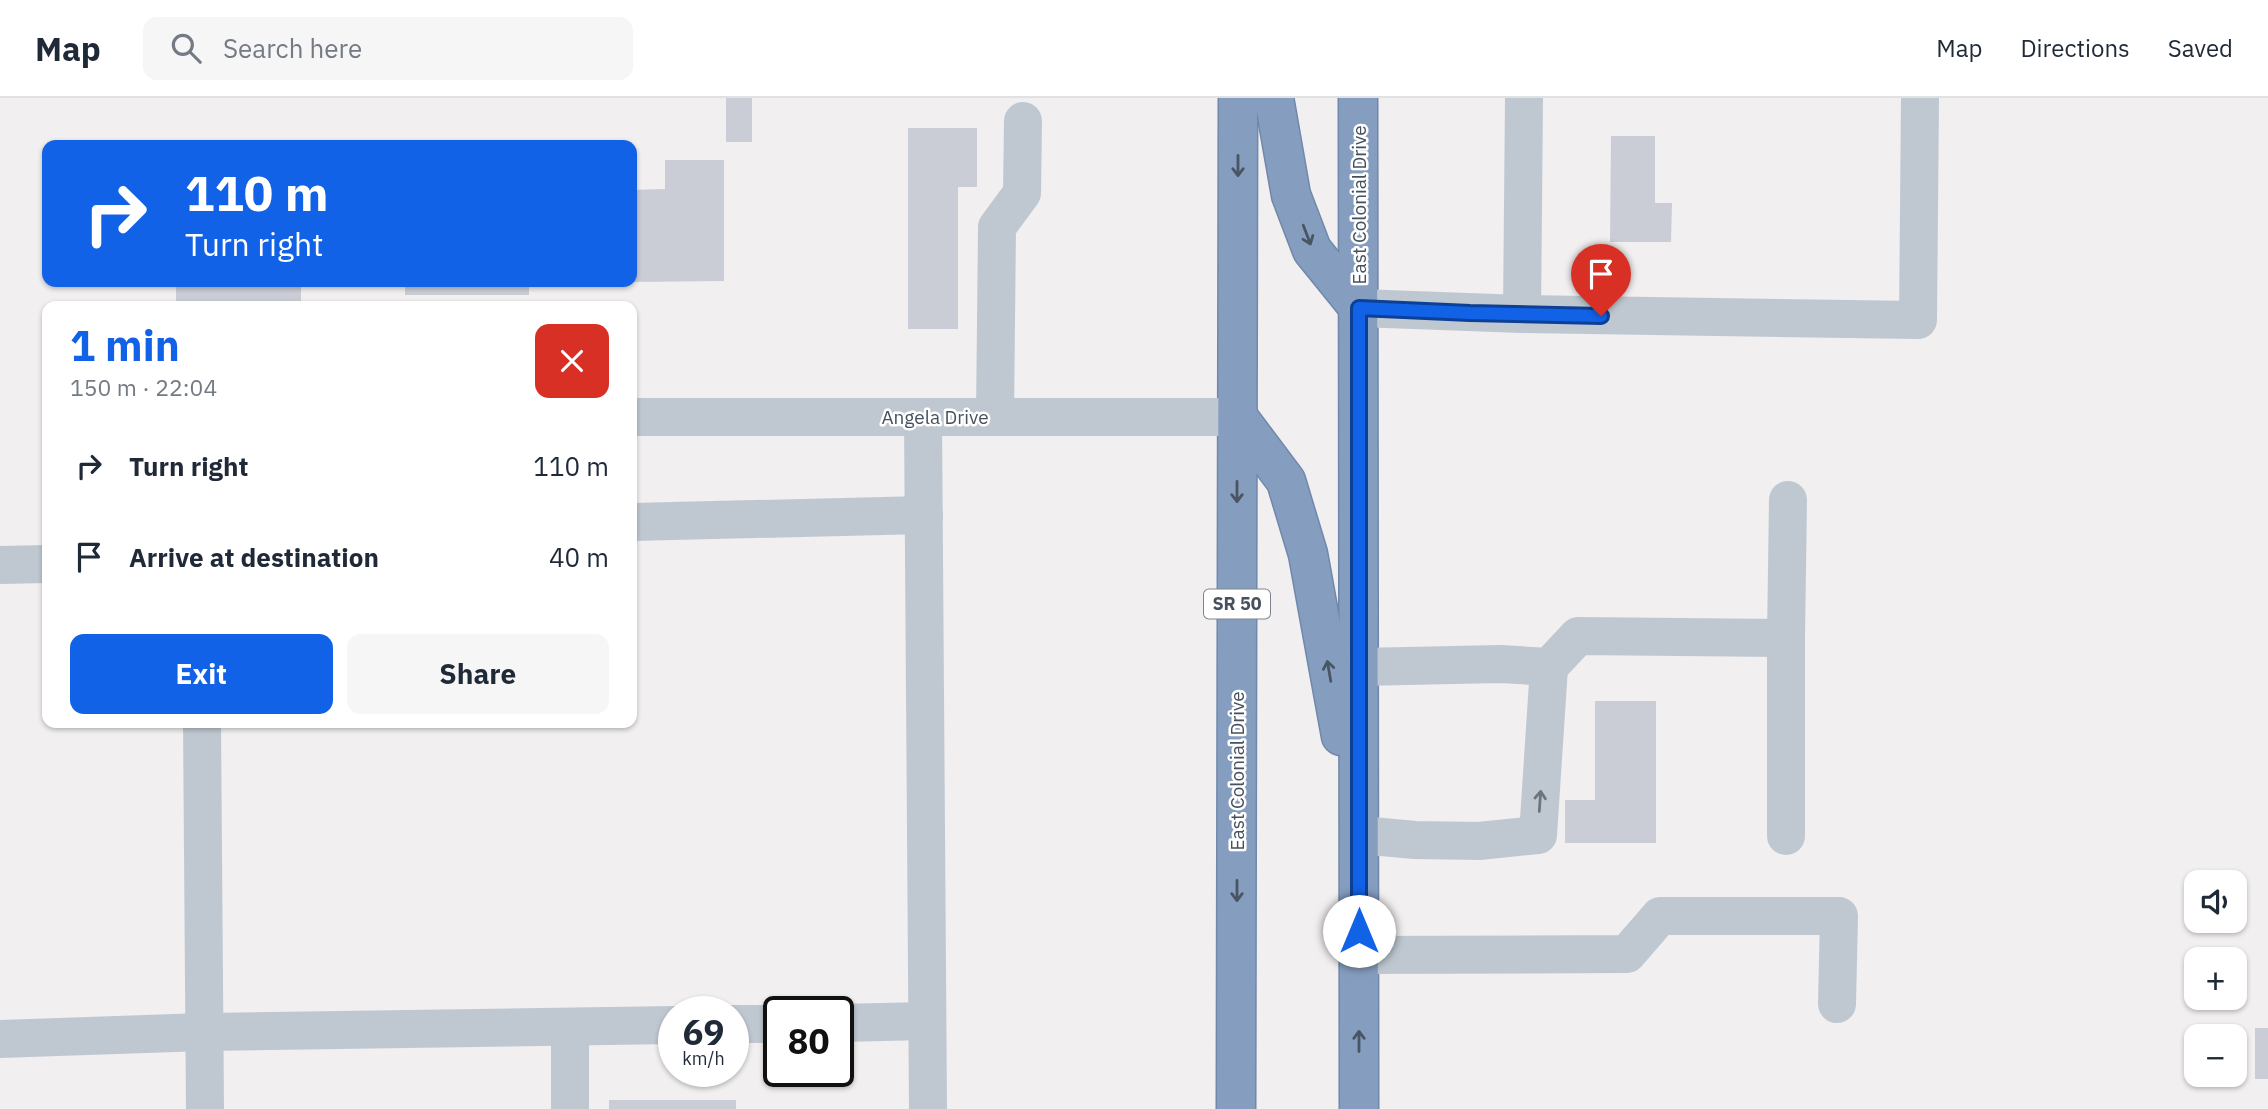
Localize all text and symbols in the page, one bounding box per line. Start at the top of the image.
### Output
search box [143,17,633,80]
text: Map [35,27,101,70]
icon: search [167,29,205,67]
text: Search here [223,31,362,65]
text: Map [1936,32,1982,64]
text: Directions [2020,32,2130,64]
text: Saved [2168,32,2233,64]
street label: East Colonial Drive [1347,125,1371,285]
one-way arrow [1231,154,1245,177]
text: 110 m [185,161,329,224]
icon: right [70,168,161,259]
text: Turn right [185,223,323,265]
one-way arrow [1301,224,1314,246]
pin [1571,244,1631,316]
icon: arrive [1582,255,1620,293]
text: 1 min [70,318,180,373]
button: close [535,324,609,398]
text: 150 m · 22:04 [70,372,217,402]
street label: Angela Drive [881,405,989,429]
icon: right [70,447,108,485]
text: Turn right [129,449,248,483]
text: 110 m [533,449,609,483]
one-way arrow [1230,480,1244,503]
icon: arrive [70,538,108,576]
text: Arrive at destination [129,540,379,574]
text: 40 m [549,540,609,574]
road number: SR 50 [1204,590,1270,618]
button: Exit [70,634,333,714]
button: Share [347,634,609,714]
one-way arrow [1322,660,1336,683]
street label: East Colonial Drive [1225,691,1249,851]
one-way arrow [1534,790,1547,813]
map controls [2184,870,2247,1087]
button: sound [2184,870,2247,933]
one-way arrow [1230,879,1244,902]
position arrow [1322,894,1396,968]
button: + [2184,947,2247,1010]
speed limit sign: 80 [763,996,854,1087]
text: 69 [682,1009,725,1055]
button: − [2184,1024,2247,1087]
one-way arrow [1352,1029,1366,1052]
text: km/h [682,1047,725,1070]

